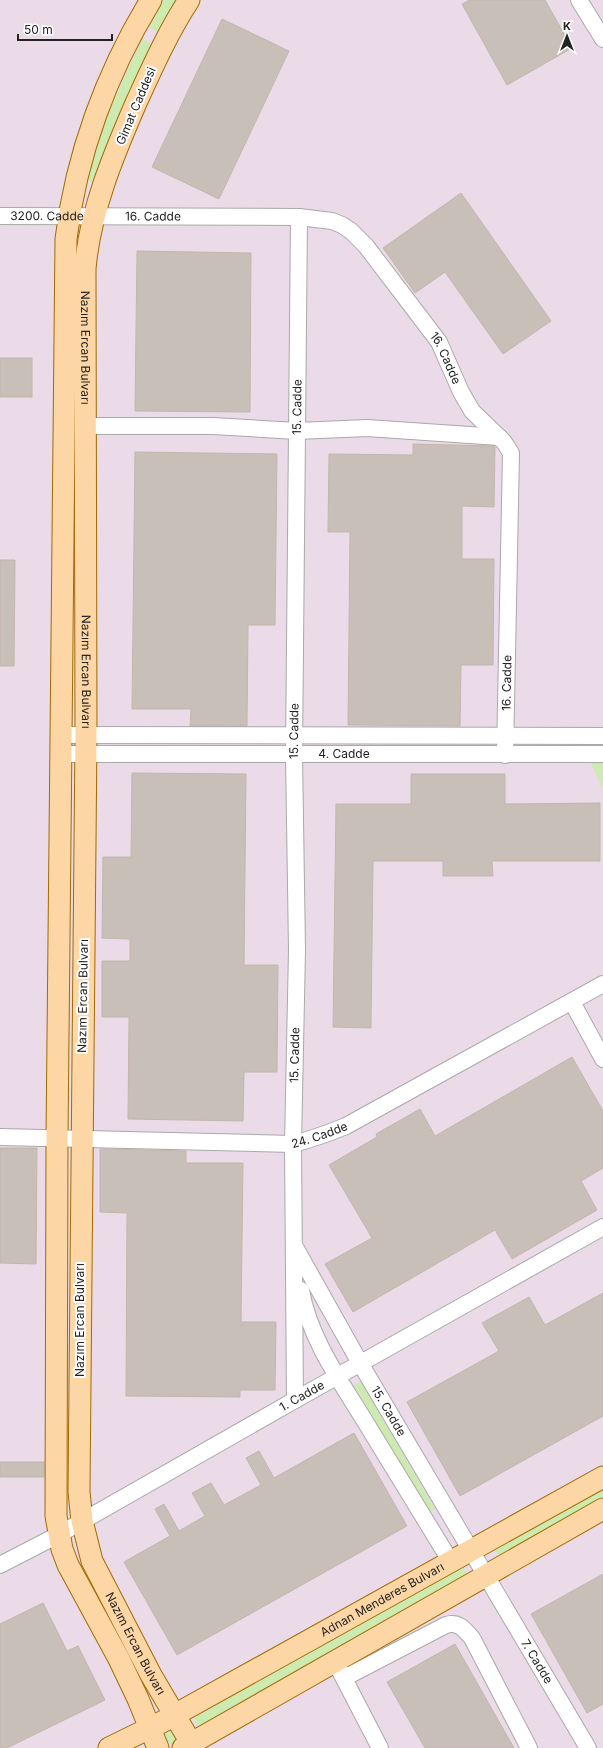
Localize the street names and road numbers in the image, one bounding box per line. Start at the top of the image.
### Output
street label: Gimat Caddesi [112,65,159,147]
street label: 3200. Cadde [10,208,84,223]
street label: 16. Cadde [125,208,181,224]
street label: Nazım Ercan Bulvarı [78,291,93,405]
street label: 16. Cadde [427,329,465,386]
street label: 15. Cadde [289,379,304,435]
street label: Nazım Ercan Bulvarı [79,615,94,729]
street label: 16. Cadde [499,655,514,711]
street label: 15. Cadde [286,703,301,759]
street label: 4. Cadde [318,746,370,761]
street label: Nazım Ercan Bulvarı [74,939,91,1053]
street label: 15. Cadde [286,1027,302,1083]
street label: 24. Cadde [290,1118,350,1151]
street label: Nazım Ercan Bulvarı [72,1263,87,1377]
street label: 1. Cadde [277,1377,327,1414]
street label: 15. Cadde [368,1383,410,1439]
street label: Adnan Menderes Bulvarı [317,1559,447,1640]
street label: Nazım Ercan Bulvarı [102,1589,169,1697]
street label: 7. Cadde [518,1636,556,1686]

